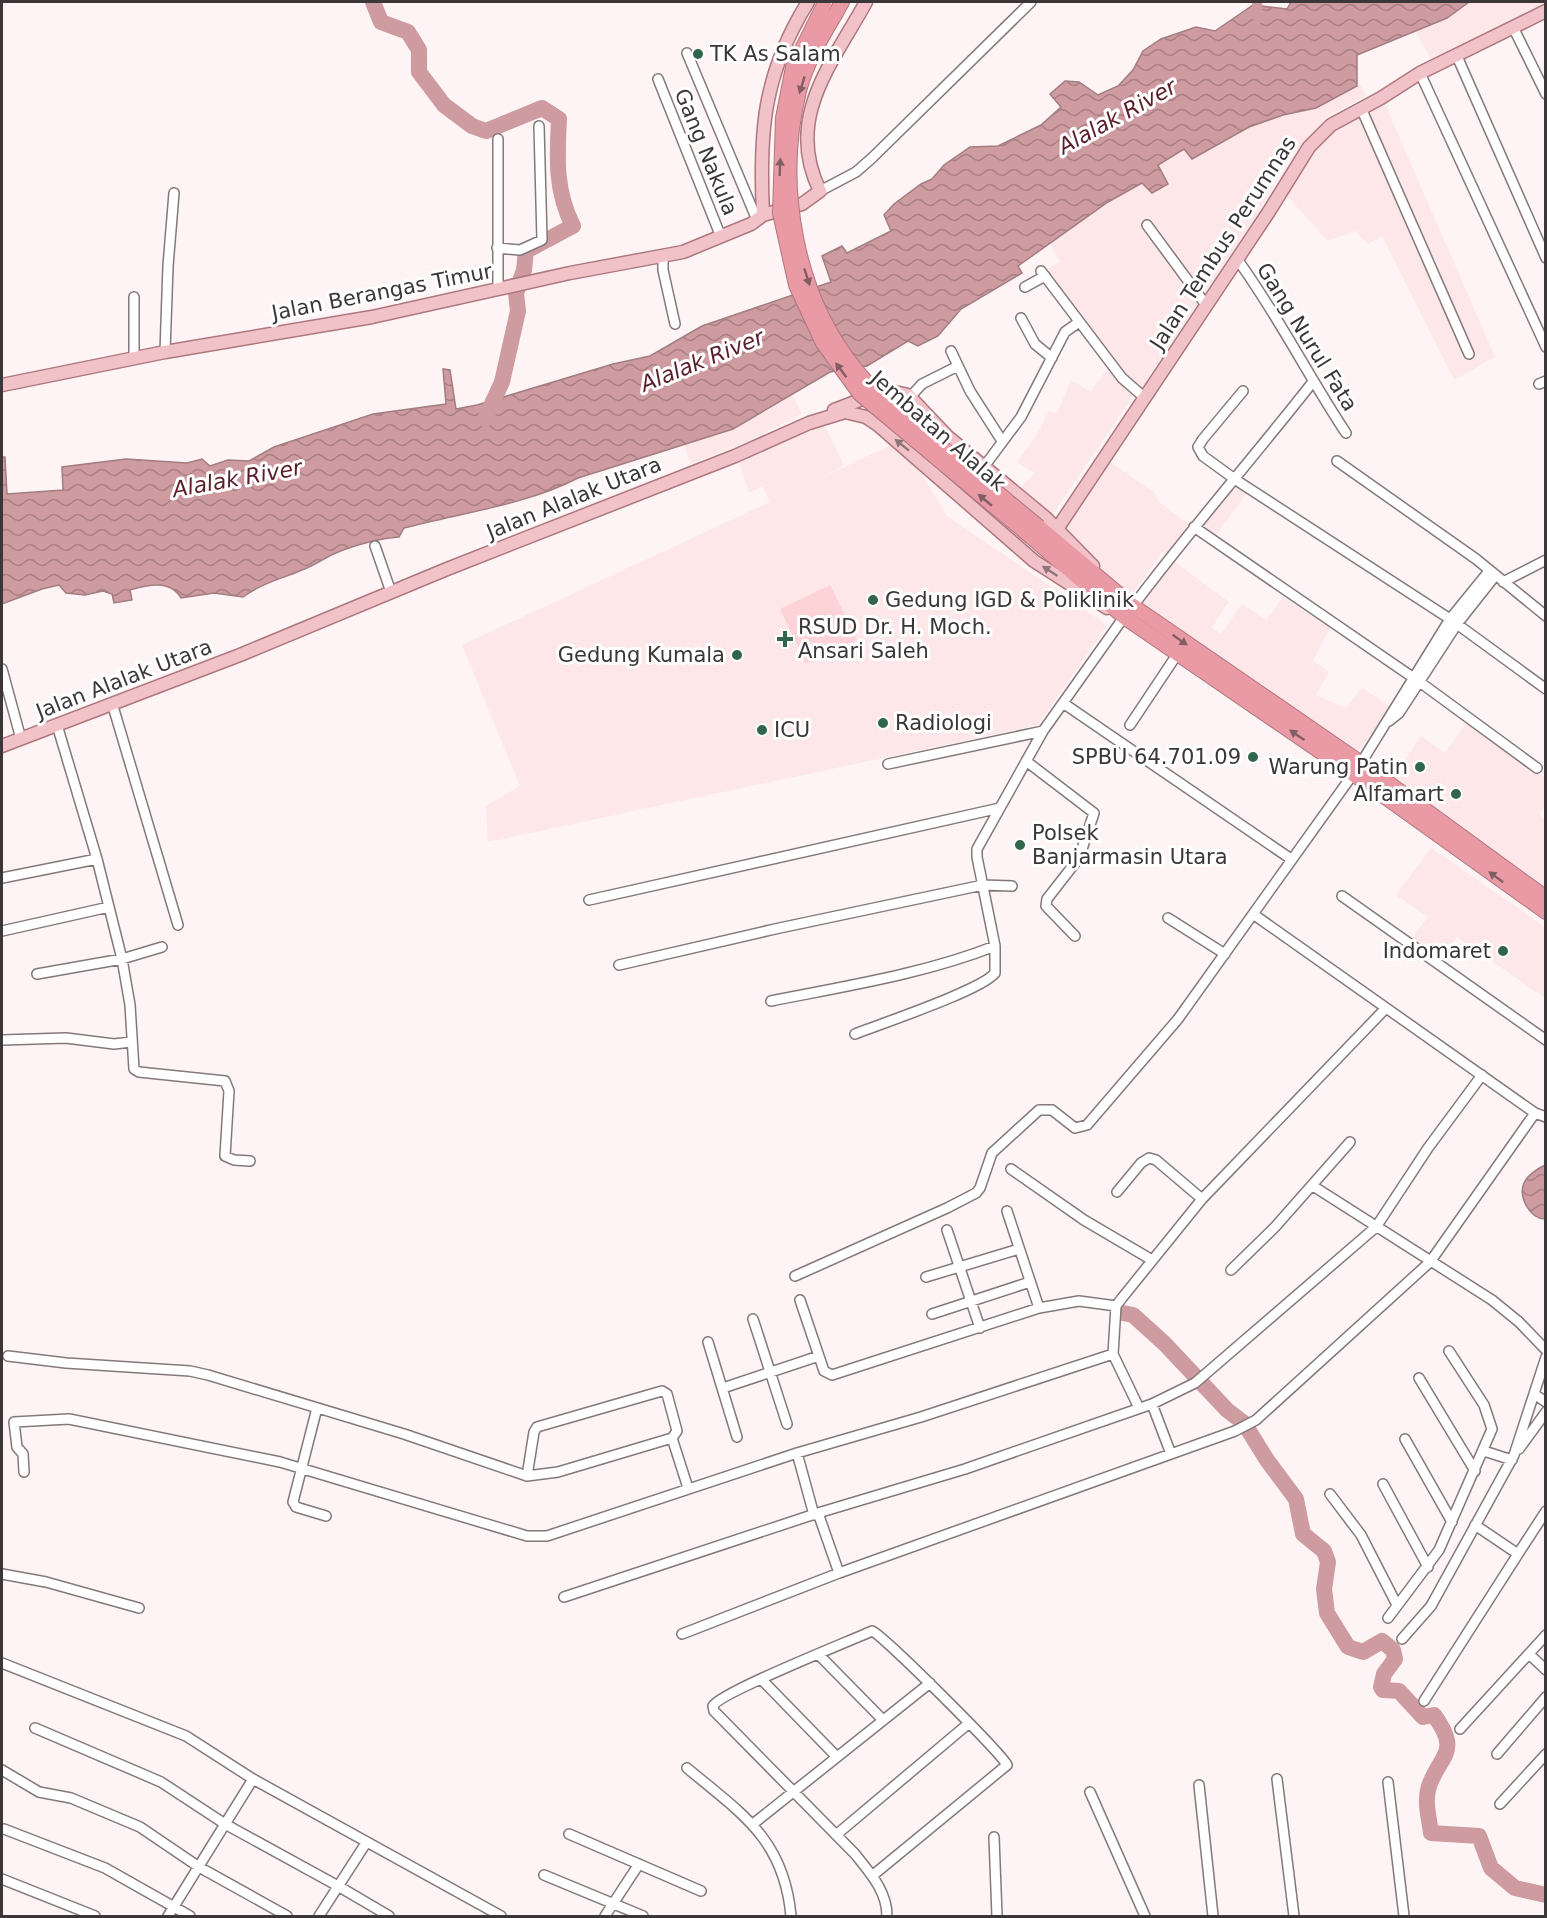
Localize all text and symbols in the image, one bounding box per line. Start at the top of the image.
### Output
place label: TK As Salam [709,42,841,66]
marker: TK As Salam [691,47,705,61]
water label: Alalak River [1052,73,1182,160]
one-way arrow [797,76,806,94]
street label: Gang Nakula [670,85,742,219]
street label: Jalan Tembus Perumnas [1144,132,1301,356]
one-way arrow [775,158,784,177]
street label: Jalan Berangas Timur [268,259,495,326]
street label: Gang Nurul Fata [1252,259,1362,415]
one-way arrow [803,268,812,286]
water label: Alalak River [635,324,769,397]
one-way arrow [835,362,847,378]
street label: Jembatan Alalak [864,365,1011,497]
one-way arrow [894,438,910,451]
street label: Jalan Alalak Utara [481,452,665,545]
water label: Alalak River [168,454,306,503]
one-way arrow [978,494,993,507]
one-way arrow [1042,565,1058,576]
place label: Gedung IGD & Poliklinik [885,588,1135,612]
marker: Gedung IGD & Poliklinik [866,593,880,607]
place label: RSUD Dr. H. Moch. Ansari Saleh [798,615,992,663]
marker: RSUD Dr. H. Moch. Ansari Saleh [776,630,794,648]
street label: Jalan Alalak Utara [31,634,215,724]
one-way arrow [1172,634,1188,646]
place label: Gedung Kumala [558,643,725,667]
marker: Gedung Kumala [730,648,744,662]
place label: Radiologi [895,711,992,735]
marker: Radiologi [876,716,890,730]
place label: ICU [774,718,810,742]
marker: ICU [755,723,769,737]
one-way arrow [1289,729,1305,741]
place label: SPBU 64.701.09 [1072,745,1241,769]
marker: SPBU 64.701.09 [1246,750,1260,764]
place label: Warung Patin [1268,755,1408,779]
marker: Warung Patin [1413,760,1427,774]
place label: Alfamart [1353,782,1444,806]
marker: Alfamart [1449,787,1463,801]
place label: Polsek Banjarmasin Utara [1032,821,1228,869]
marker: Polsek Banjarmasin Utara [1013,838,1027,852]
one-way arrow [1488,871,1504,883]
place label: Indomaret [1383,939,1491,963]
marker: Indomaret [1496,944,1510,958]

